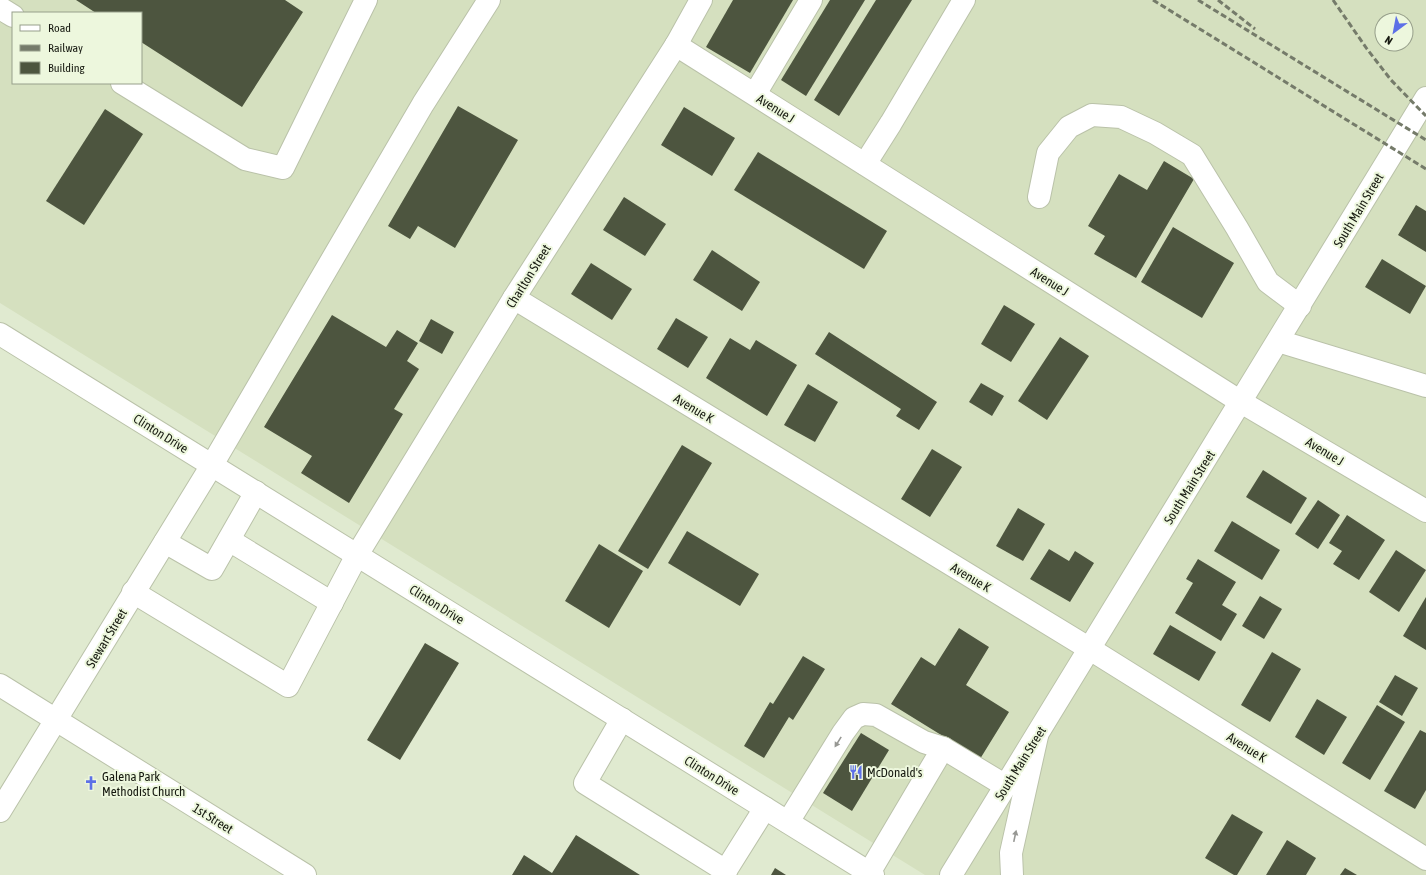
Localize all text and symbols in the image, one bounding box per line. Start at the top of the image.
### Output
legend [12,12,142,84]
north arrow [1374,12,1414,52]
text: Road [48,21,71,35]
text: N [1383,34,1395,47]
text: Railway [48,41,83,55]
text: Building [48,61,86,75]
street label: Avenue J [754,91,797,126]
street label: South Main Street [1330,170,1387,250]
street label: Charlton Street [503,242,554,311]
street label: Avenue J [1028,264,1071,299]
street label: Avenue K [671,391,717,427]
street label: Clinton Drive [131,411,191,456]
street label: Avenue J [1303,434,1347,469]
street label: South Main Street [1161,447,1218,527]
street label: Avenue K [948,560,994,596]
street label: Clinton Drive [407,582,467,627]
street label: Stewart Street [83,606,130,671]
street label: South Main Street [992,723,1049,803]
street label: Avenue K [1224,729,1270,766]
one-way arrow [834,736,841,748]
street label: Clinton Drive [682,753,742,798]
restaurant icon: McDonald's [848,764,864,780]
place label: McDonald's [867,765,923,780]
place label: Galena Park Methodist Church [102,769,185,799]
church icon: Galena Park Methodist Church [83,775,99,791]
street label: 1st Street [190,800,236,837]
one-way arrow [1013,830,1019,843]

